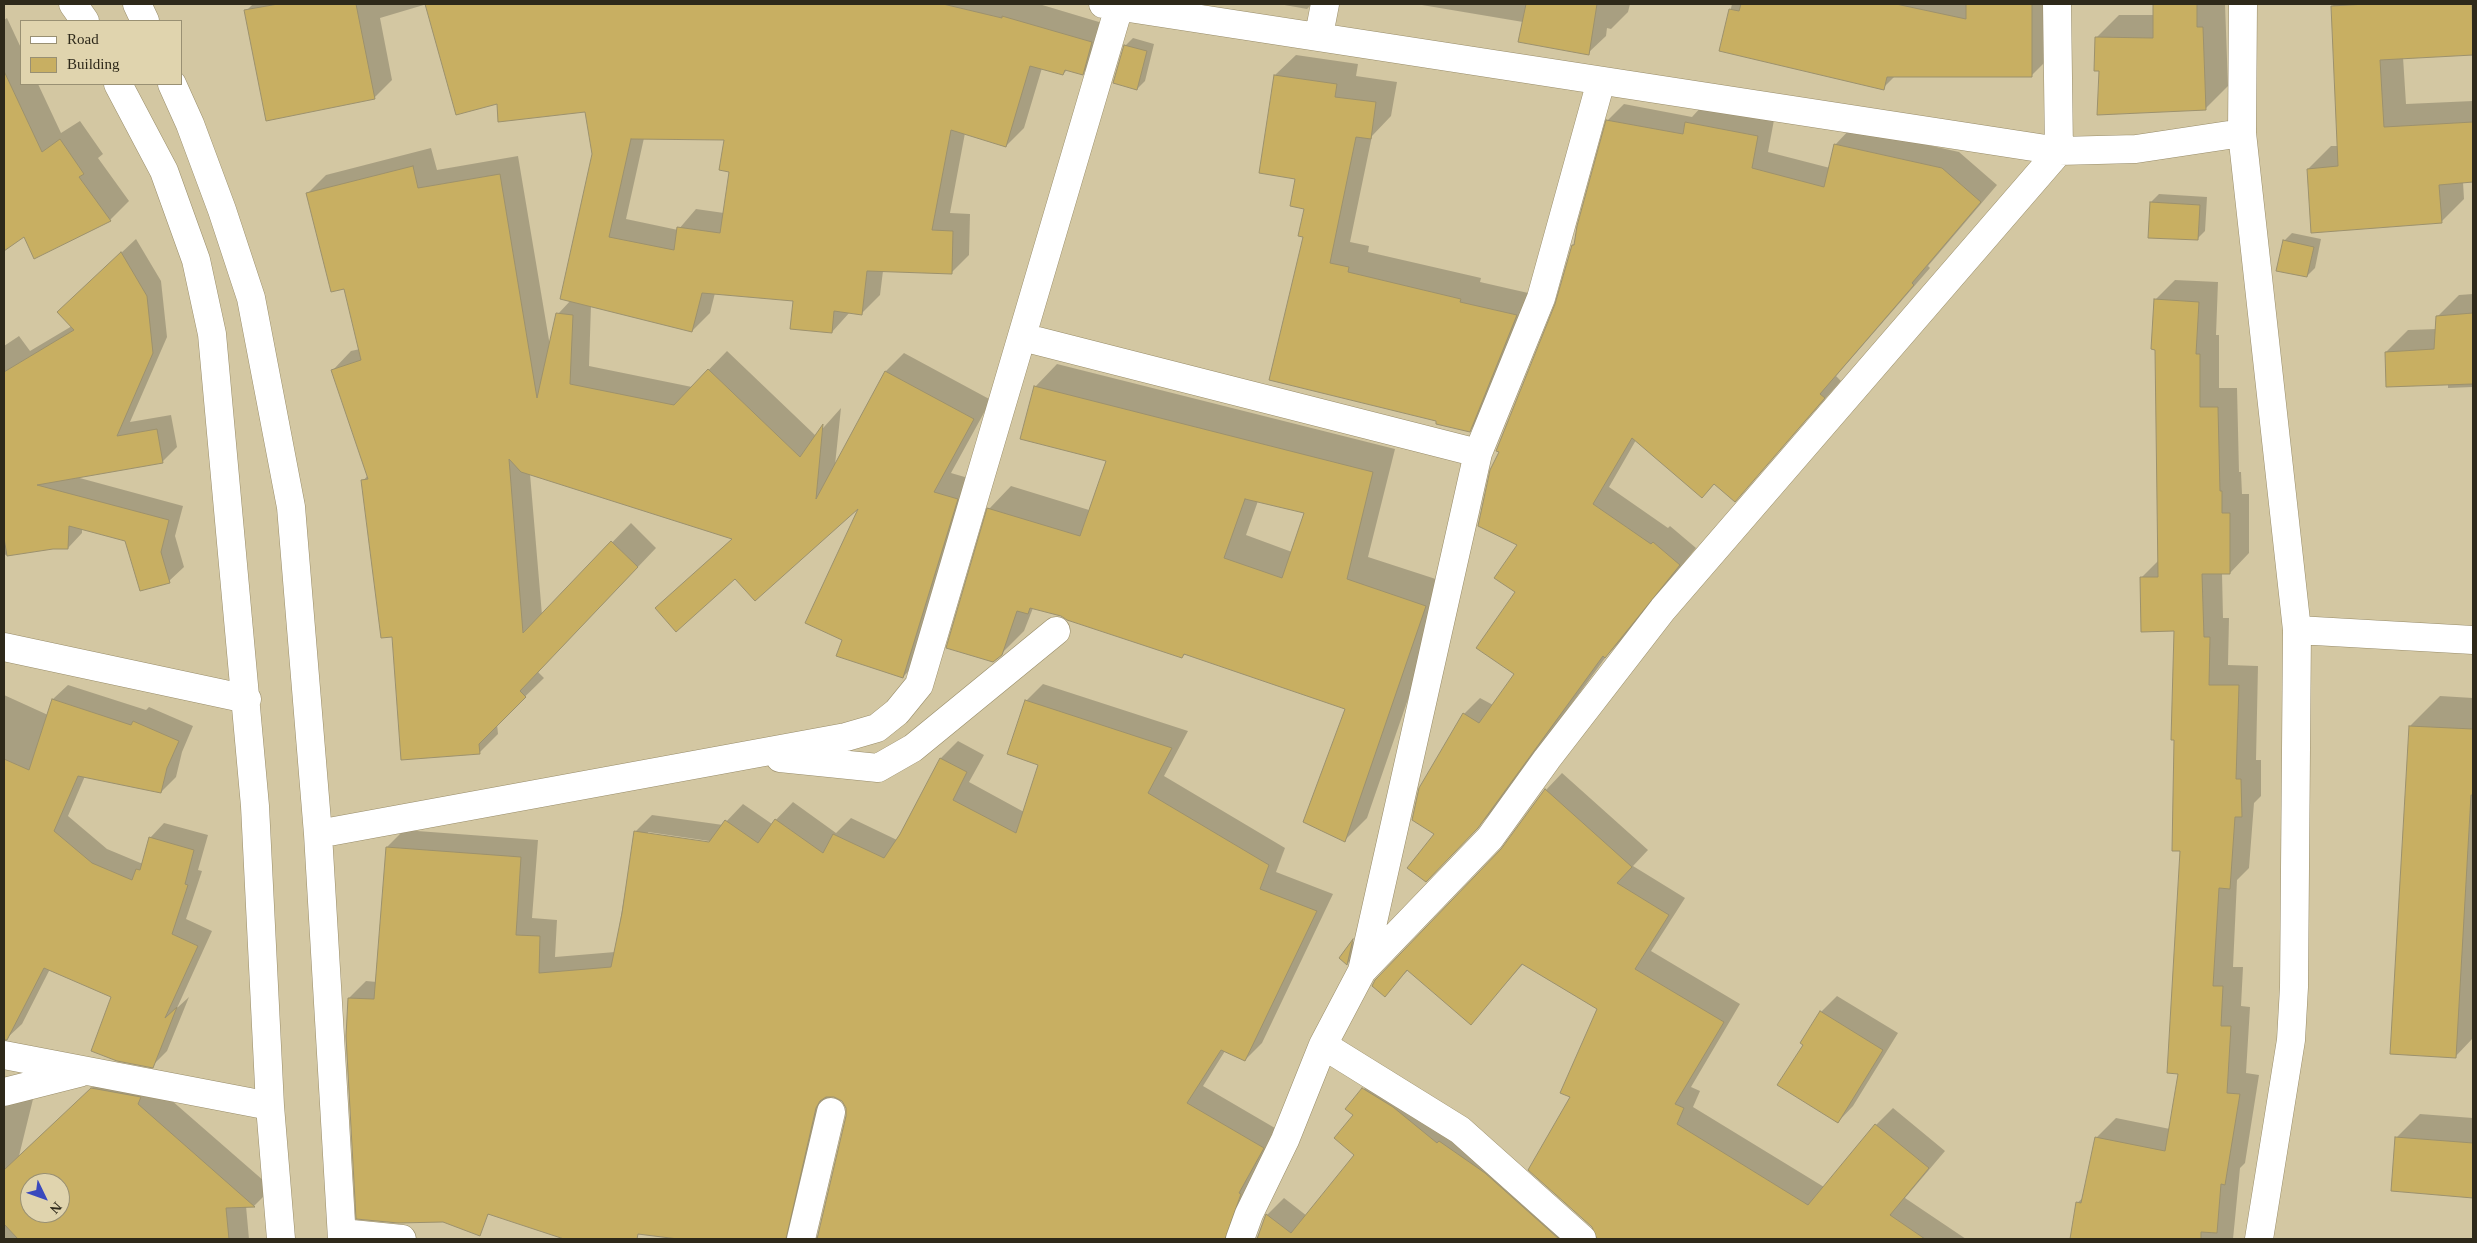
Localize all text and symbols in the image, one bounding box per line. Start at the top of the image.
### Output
legend [20,20,182,85]
text: Road [67,31,99,47]
text: Building [67,56,120,72]
north arrow [20,1173,70,1223]
text: N [47,1199,65,1216]

